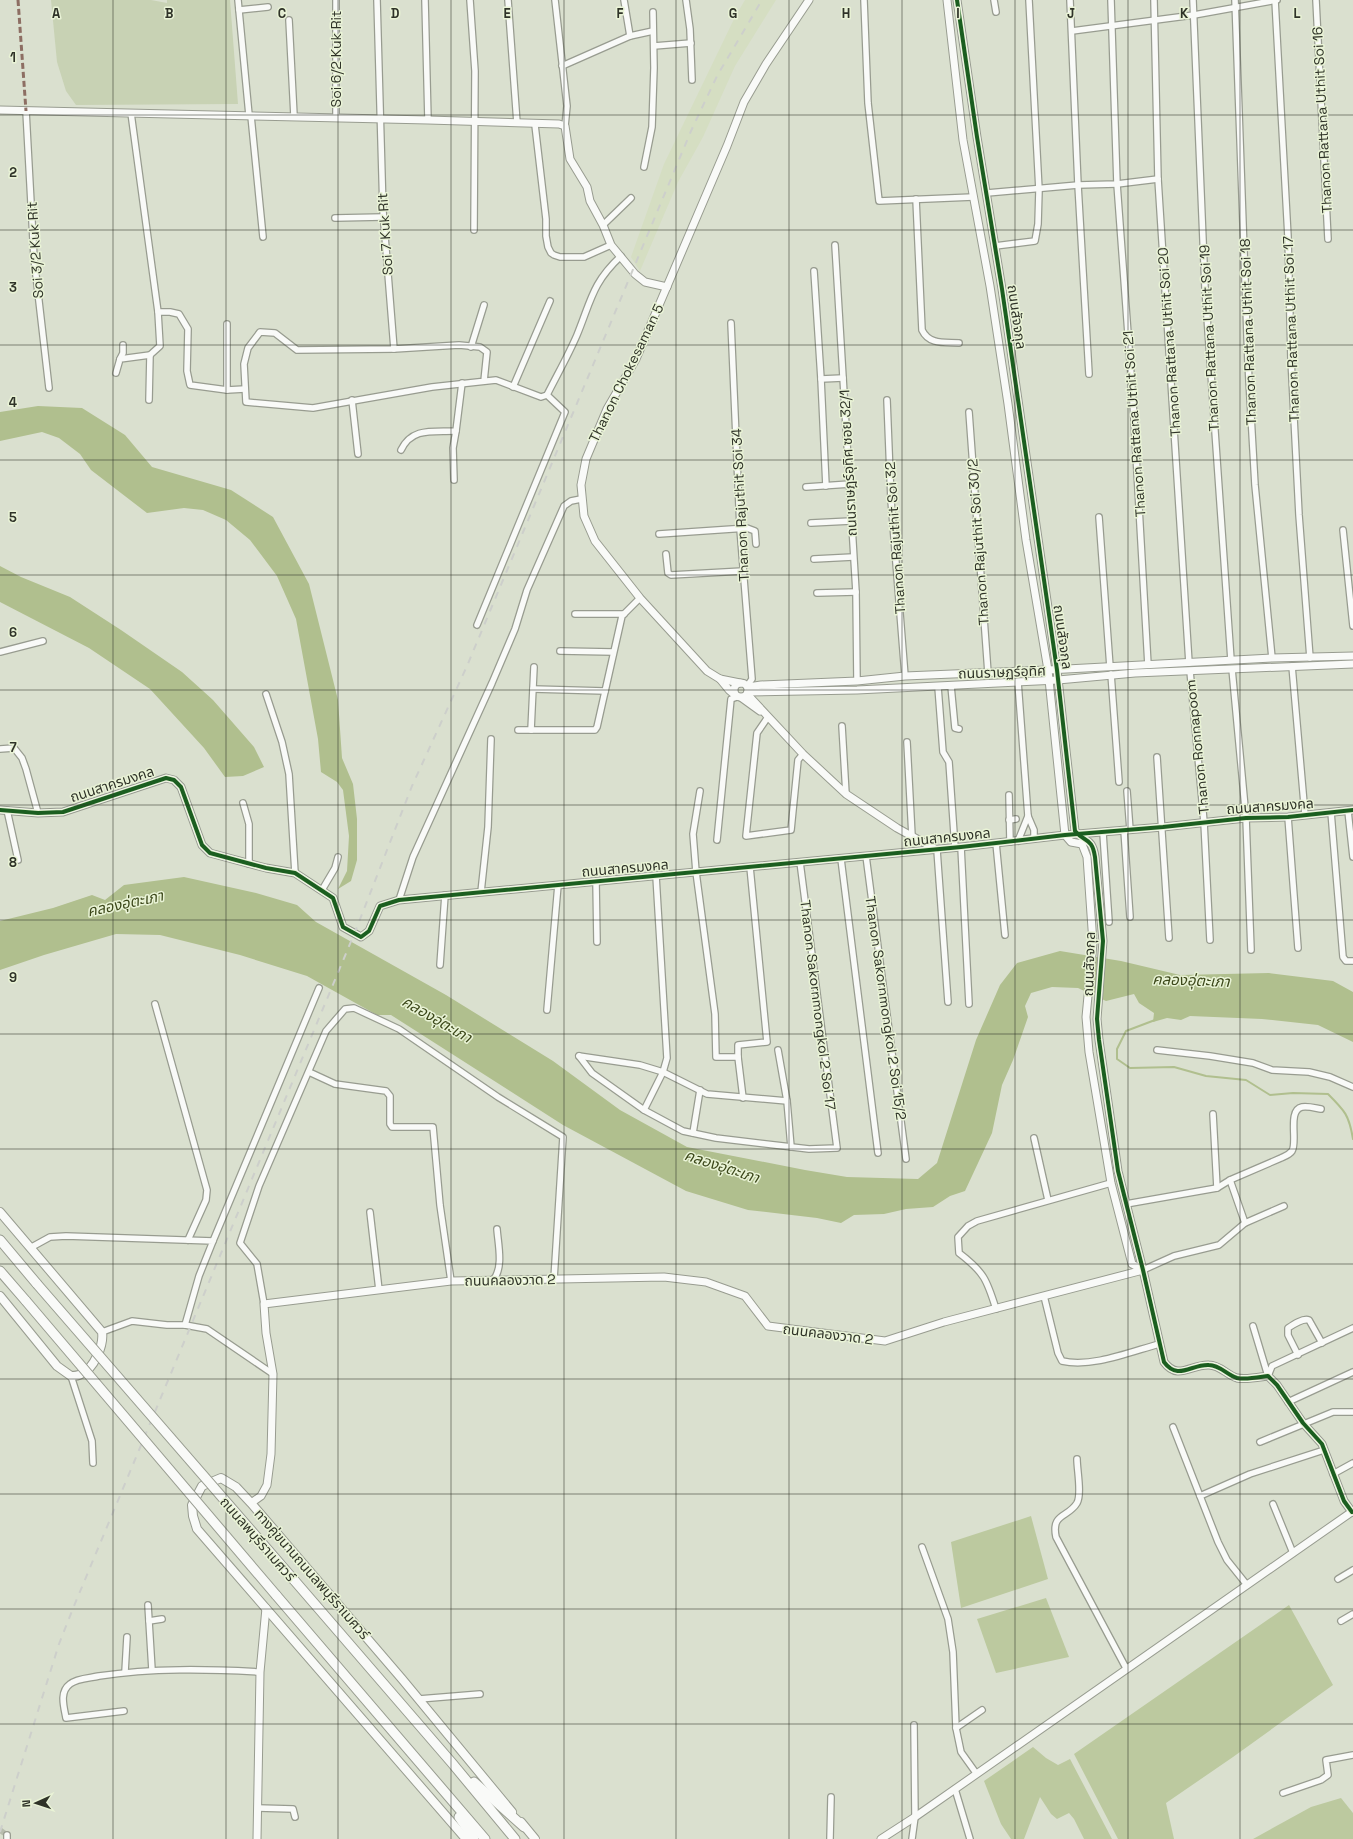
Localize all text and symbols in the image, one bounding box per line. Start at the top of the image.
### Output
text: A [52,5,61,22]
text: B [165,5,174,22]
text: C [278,5,286,22]
text: D [391,5,400,22]
text: E [503,5,511,22]
text: F [617,5,624,22]
text: G [729,5,737,22]
text: H [842,5,850,22]
text: I [956,5,960,22]
text: J [1067,5,1075,22]
text: K [1180,5,1189,22]
text: L [1293,5,1301,22]
street label: Soi 6/2 Kuk Rit [327,11,345,107]
street label: Thanon Rattana Uthit Soi 16 [1308,26,1336,214]
text: 1 [10,49,16,66]
text: 2 [9,164,17,181]
street label: Soi 7 Kuk Rit [373,192,397,276]
street label: Soi 3/2 Kuk Rit [23,201,47,299]
street label: Thanon Rattana Uthit Soi 17 [1279,236,1303,422]
street label: Thanon Rattana Uthit Soi 18 [1236,238,1260,426]
street label: Thanon Rattana Uthit Soi 19 [1195,244,1223,432]
street label: Thanon Rattana Uthit Soi 20 [1153,247,1185,437]
text: 3 [9,279,17,296]
street label: ถนนสัจจกุล [1004,284,1030,350]
street label: Thanon Chokesaman 5 [585,301,667,445]
street label: Thanon Rattana Uthit Soi 21 [1119,330,1149,518]
street label: ถนนราษฎร์อุทิศ ซอย 32/1 [835,389,861,537]
text: 4 [9,394,17,411]
street label: Thanon Rajuthit Soi 34 [727,428,753,582]
street label: Thanon Rajuthit Soi 30/2 [963,458,993,626]
street label: Thanon Rajuthit Soi 32 [881,461,909,615]
text: 5 [9,509,17,526]
street label: ถนนสัจจกุล [1050,604,1076,670]
text: 6 [9,624,17,641]
street label: ถนนราษฏร์อุทิศ [958,661,1046,683]
street label: Thanon Ronnapoom [1181,679,1213,815]
text: 7 [9,739,17,756]
street label: ถนนสาครมงคล [68,762,156,806]
street label: ถนนสาครมงคล [1226,794,1314,818]
street label: ถนนสาครมงคล [903,823,991,851]
text: 8 [9,854,17,871]
street label: ถนนสาครมงคล [581,855,669,881]
water label: คลองอุ่ตะเภา [85,885,166,920]
street label: Thanon Sakornmongkol 2 Soi 15/2 [861,895,911,1121]
street label: Thanon Sakornmongkol 2 Soi 17 [796,899,840,1111]
street label: ถนนสัจจกุล [1079,931,1099,997]
text: 9 [9,969,17,986]
water label: คลองอุ่ตะเภา [1152,969,1231,991]
water label: คลองอุ่ตะเภา [399,991,476,1047]
water label: คลองอุ่ตะเภา [682,1145,763,1187]
street label: ถนนคลองวาด 2 [464,1270,556,1290]
street label: ถนนคลองวาด 2 [782,1320,874,1348]
street label: ถนนลพบุรีราเมศวร์ [216,1493,300,1586]
street label: ทางคู่ขนานถนนลพบุรีราเมศวร์ [250,1505,374,1644]
north arrow [16,1783,56,1823]
text: N [19,1799,33,1808]

